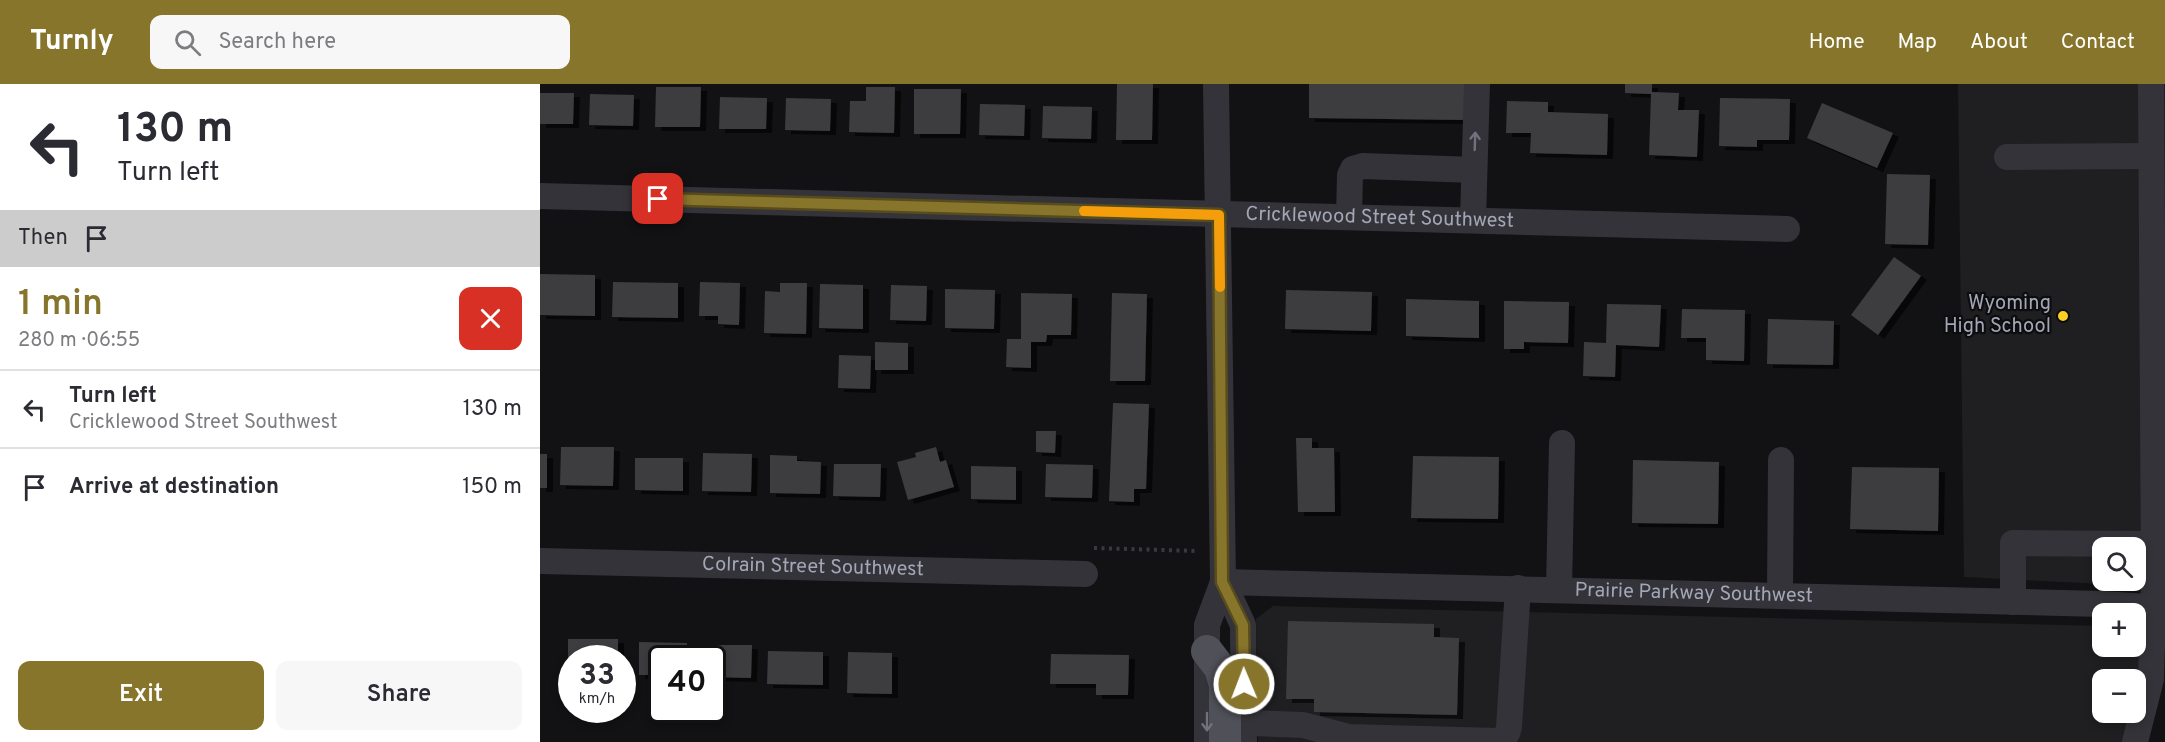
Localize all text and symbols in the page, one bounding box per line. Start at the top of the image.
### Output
search box [150,15,570,69]
text: Turnly [30,24,114,60]
icon: search [171,26,204,59]
text: Search here [219,29,336,56]
text: Home [1809,29,1865,56]
text: Map [1898,29,1937,56]
text: About [1970,29,2028,56]
text: Contact [2061,29,2135,56]
text: 130 m [117,104,233,157]
icon: left [18,108,96,186]
one-way arrow [1470,131,1481,151]
text: Turn left [117,156,219,190]
pin [632,173,683,224]
icon: arrive [641,182,674,215]
street label: Cricklewood Street Southwest [1245,202,1514,235]
icon: arrive [80,222,113,255]
text: Then [18,225,68,252]
text: 1 min [18,282,103,328]
button: close [459,287,522,350]
place label: Wyoming High School [1944,291,2051,340]
marker: Wyoming High School [2056,309,2070,323]
text: 280 m · 06:55 [18,328,140,354]
text: Turn left [69,383,157,410]
icon: left [18,393,51,426]
text: 130 m [463,396,522,423]
text: Cricklewood Street Southwest [69,410,338,436]
icon: arrive [18,471,51,504]
text: Arrive at destination [69,474,279,501]
text: 150 m [462,474,522,501]
map controls [2092,537,2146,723]
button: search [2092,537,2146,591]
street label: Colrain Street Southwest [702,552,924,583]
street label: Prairie Parkway Southwest [1574,578,1813,610]
button: + [2092,603,2146,657]
speed limit sign: 40 [648,645,726,723]
position arrow [1212,652,1276,716]
text: 33 [579,658,615,695]
button: Exit [18,661,264,730]
button: Share [276,661,522,730]
button: − [2092,669,2146,723]
text: km/h [579,690,615,709]
one-way arrow [1201,711,1213,731]

